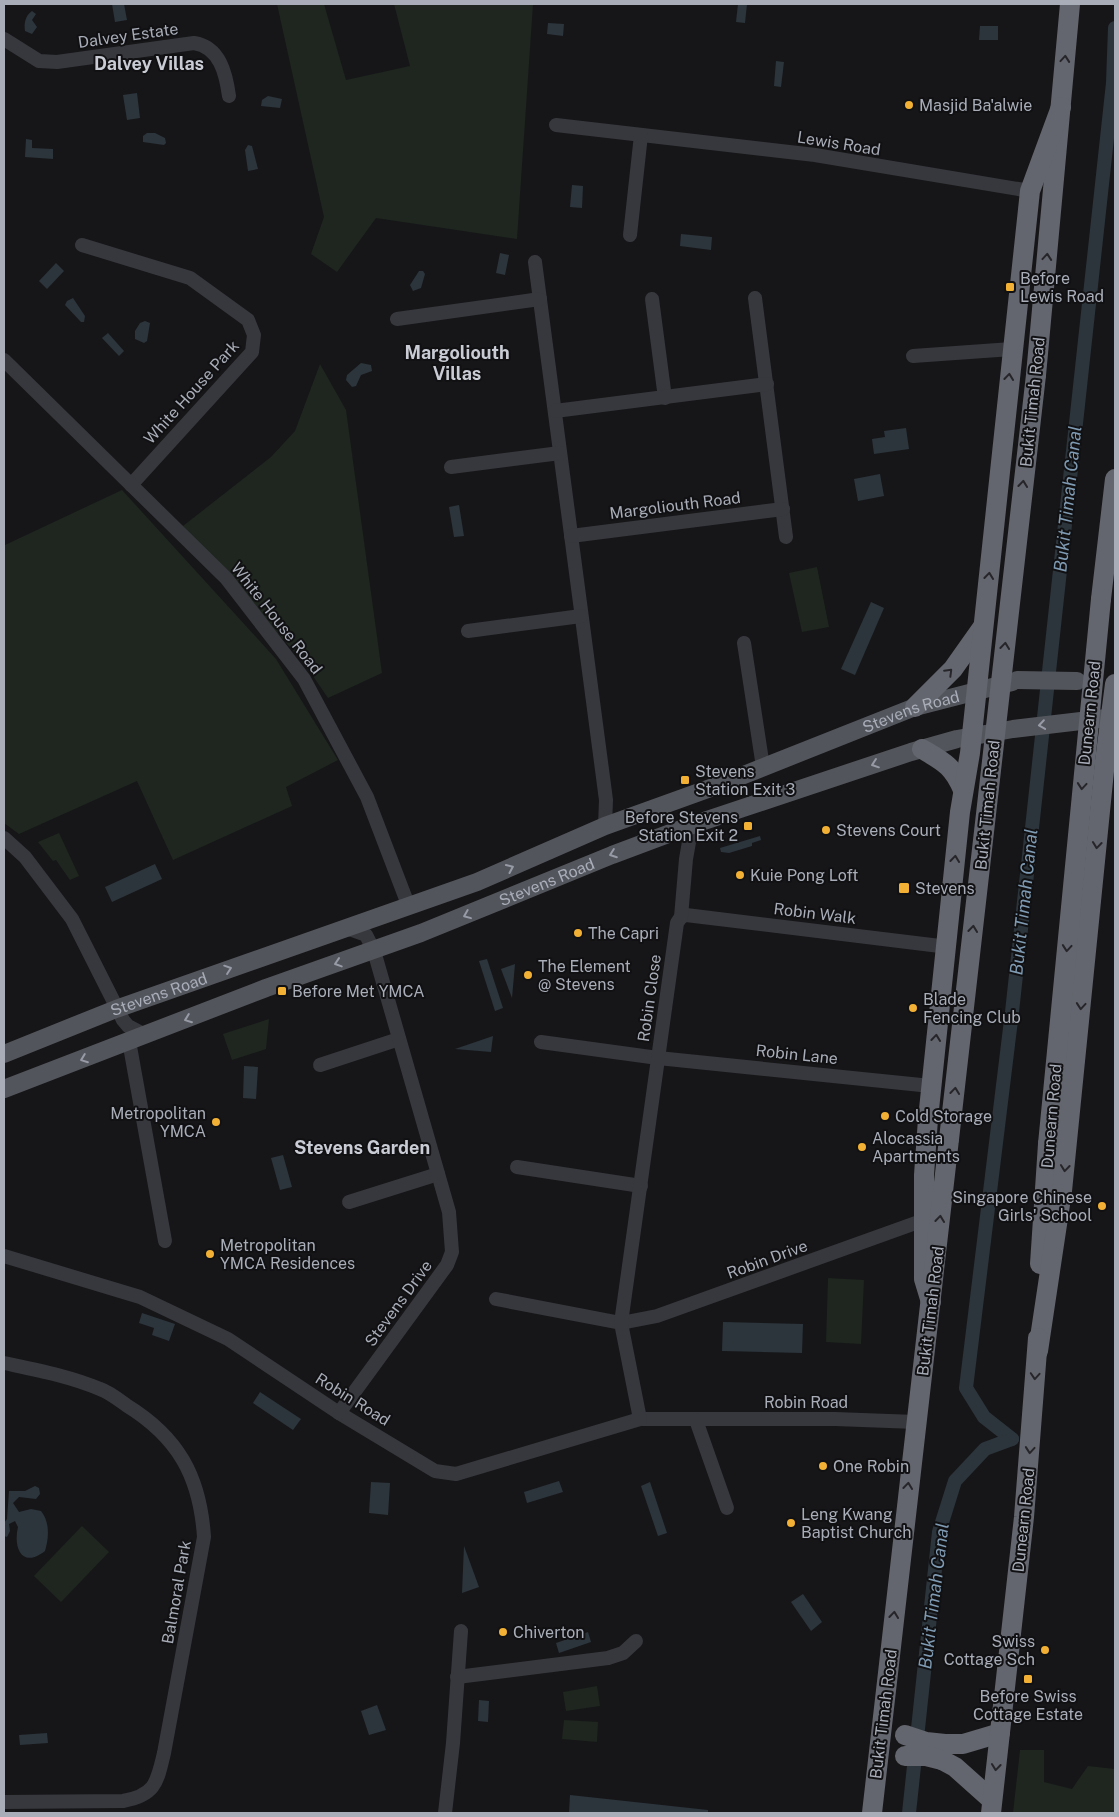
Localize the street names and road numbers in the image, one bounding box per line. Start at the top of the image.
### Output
street label: Dalvey Estate [77,19,179,52]
street label: Lewis Road [796,128,882,159]
street label: Bukit Timah Road [1016,336,1049,468]
street label: White House Park [140,337,243,448]
street label: Margoliouth Road [608,488,742,523]
street label: White House Road [227,559,326,678]
street label: Dunearn Road [1075,660,1104,766]
street label: Stevens Road [860,687,962,737]
street label: Bukit Timah Road [971,739,1004,871]
street label: Stevens Road [496,854,597,910]
street label: Robin Walk [773,899,857,928]
street label: Robin Close [634,953,665,1043]
street label: Stevens Road [108,969,210,1020]
street label: Robin Lane [755,1041,839,1068]
street label: Dunearn Road [1037,1063,1066,1169]
street label: Robin Drive [724,1236,810,1283]
street label: Bukit Timah Road [913,1245,948,1377]
street label: Stevens Drive [361,1257,436,1350]
street label: Robin Road [312,1369,393,1430]
street label: Robin Road [764,1393,848,1412]
street label: Dunearn Road [1009,1467,1038,1573]
street label: Balmoral Park [158,1539,195,1645]
street label: Bukit Timah Road [866,1648,901,1780]

